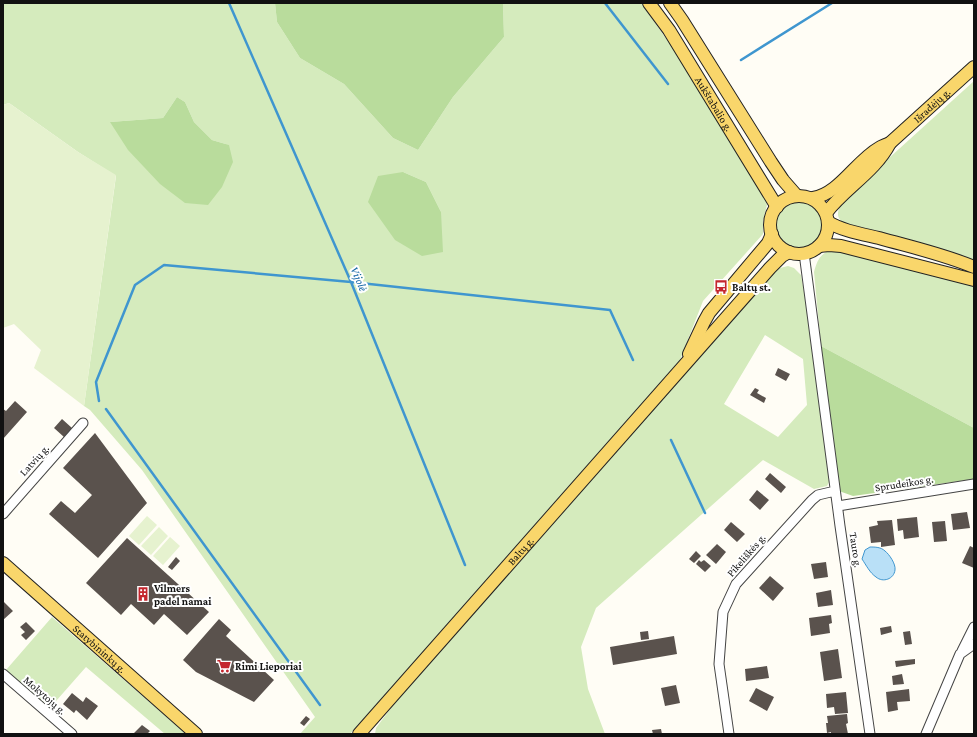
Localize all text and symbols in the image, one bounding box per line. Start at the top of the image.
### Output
street label: Aukštabalio g. [693,74,735,133]
street label: Išradėjų g. [911,86,952,125]
water label: Vijolė [348,265,371,294]
bus stop icon: Baltų st. [713,279,729,295]
place label: Baltų st. [732,281,771,293]
street label: Latvių g. [17,442,52,479]
street label: Sprudeikos g. [874,472,934,495]
street label: Pikeliškės g. [724,531,769,579]
street label: Tauro g. [847,532,864,569]
street label: Baltų g. [505,535,536,567]
place label: Vilmers padel namai [153,582,212,607]
building icon: Vilmers padel namai [135,586,151,602]
street label: Statybininkų g. [71,622,128,675]
supermarket icon: Rimi Lieporiai [216,658,232,674]
place label: Rimi Lieporiai [235,660,302,672]
street label: Mokytojų g. [21,673,69,717]

